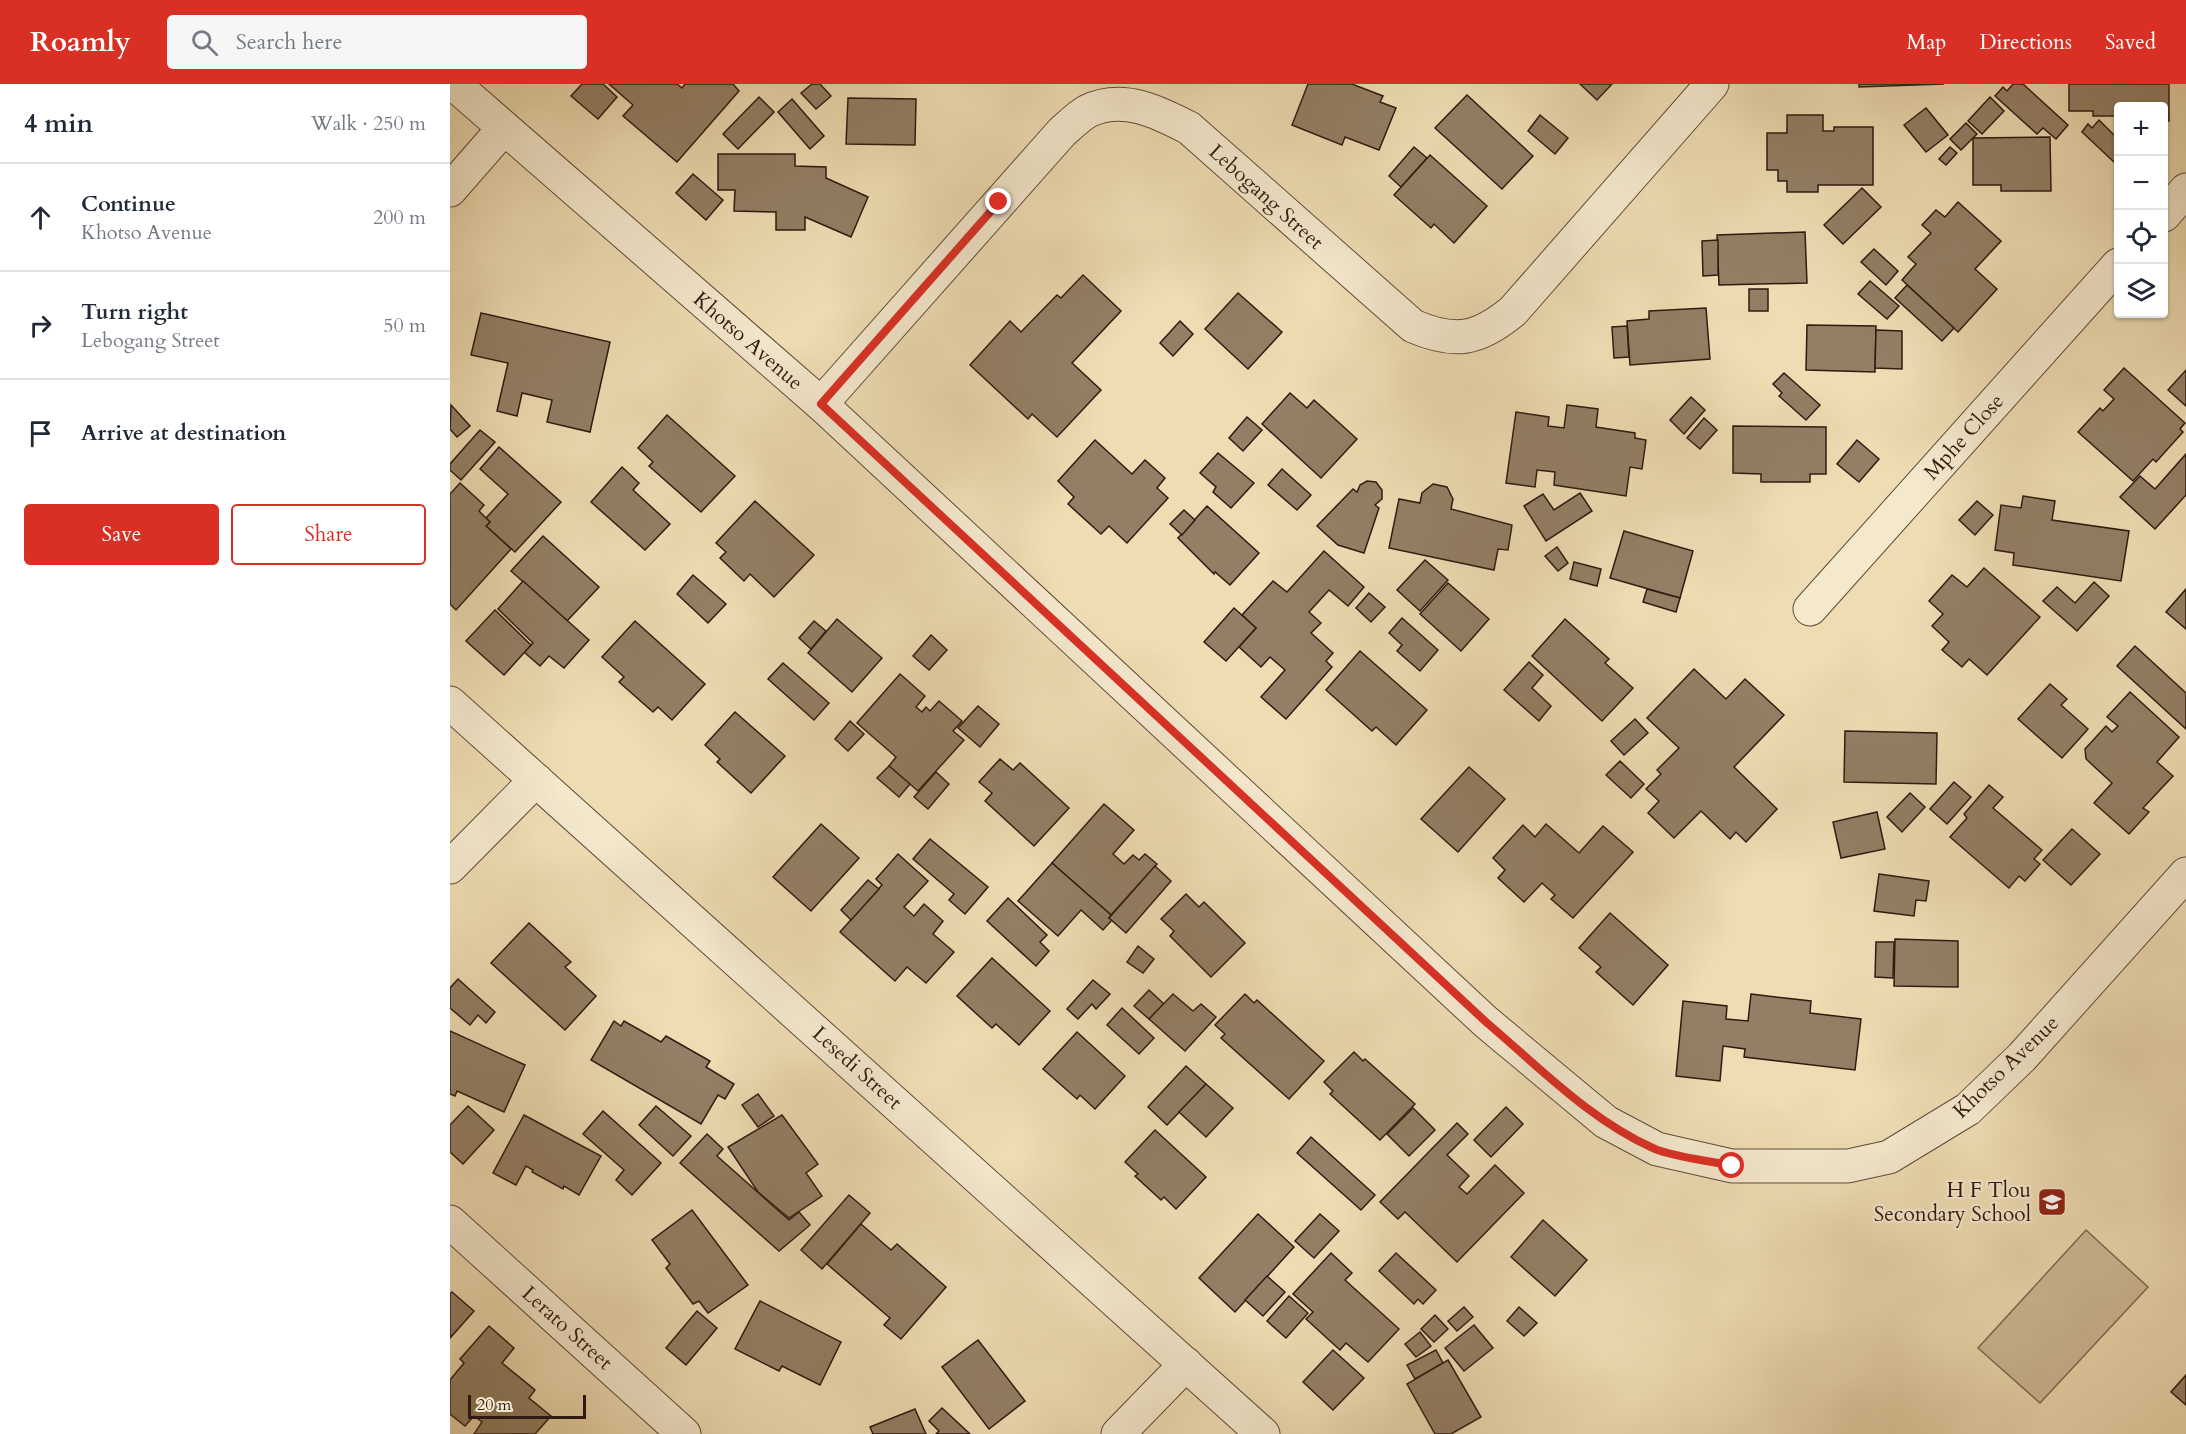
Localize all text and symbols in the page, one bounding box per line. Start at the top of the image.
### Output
search box [167,15,587,69]
text: Roamly [30,23,131,61]
icon: search [188,26,221,59]
text: Search here [236,27,342,57]
text: Map [1906,28,1946,57]
text: Directions [1979,28,2072,57]
text: Saved [2105,28,2156,57]
map controls [2114,102,2168,318]
button: + [2114,102,2168,156]
text: 4 min [24,106,93,141]
text: Walk · 250 m [311,110,426,137]
street label: Lebogang Street [1202,138,1330,257]
button: − [2114,156,2168,210]
route end [985,188,1011,214]
text: Continue [81,189,176,219]
icon: ahead [24,201,57,234]
text: 200 m [373,204,426,231]
button: locate [2114,210,2168,264]
text: Khotso Avenue [81,219,212,246]
button: layers [2114,264,2168,318]
street label: Khotso Avenue [687,285,809,397]
text: Turn right [81,297,188,327]
icon: right [24,309,57,342]
text: 50 m [383,312,426,339]
text: Lebogang Street [81,327,220,354]
street label: Mphe Close [1917,388,2011,486]
icon: arrive [24,417,57,450]
text: Arrive at destination [81,418,286,448]
button: Save [24,504,219,565]
button: Share [231,504,426,565]
street label: Khotso Avenue [1947,1009,2065,1125]
street label: Lesedi Street [806,1020,909,1117]
route start [1718,1152,1744,1178]
place label: H F Tlou Secondary School [1874,1176,2031,1229]
school or university icon: H F Tlou Secondary School [2036,1186,2068,1218]
street label: Lerato Street [515,1279,619,1377]
scale bar [468,1392,586,1420]
text: 20 m [477,1394,511,1416]

